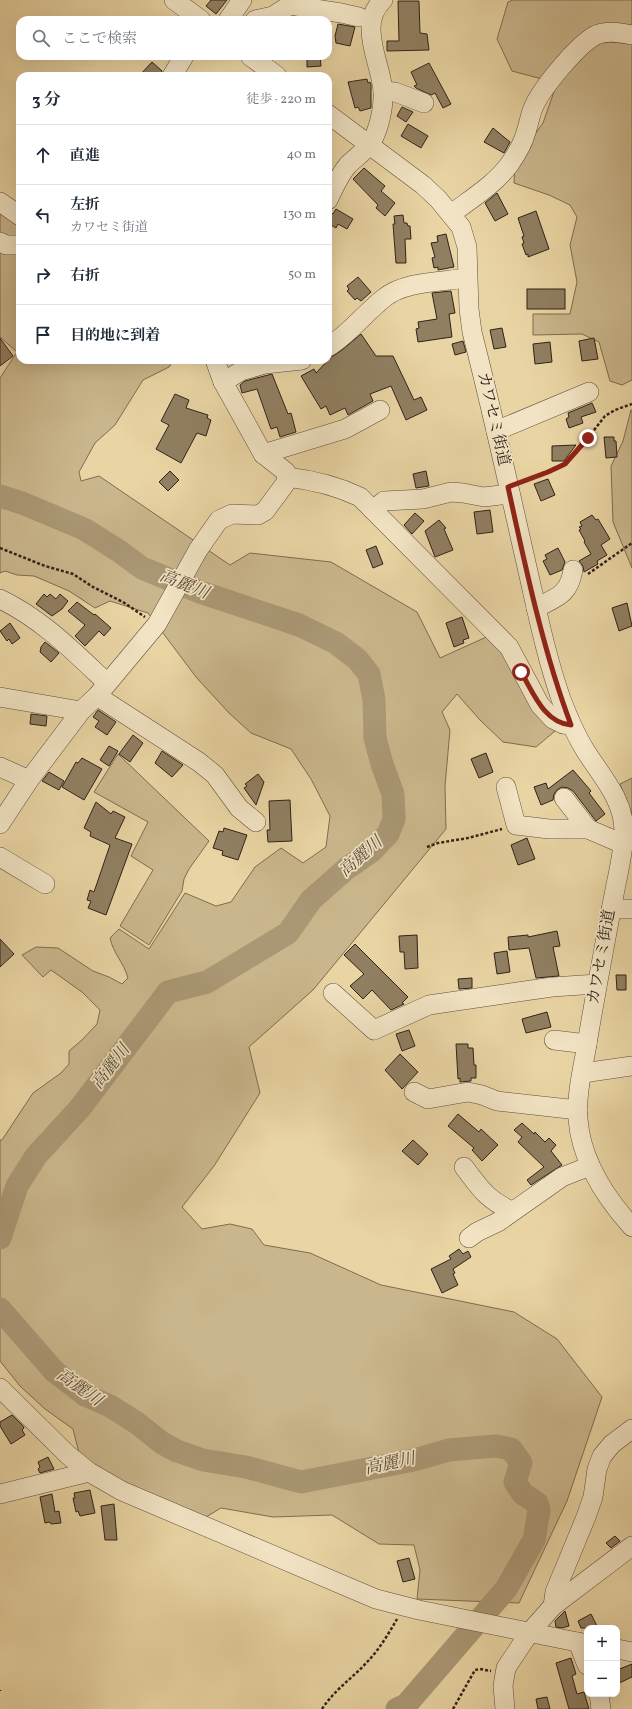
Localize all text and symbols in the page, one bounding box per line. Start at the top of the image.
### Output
search box [16,16,332,60]
icon: search [30,27,52,49]
text: ここで検索 [62,29,137,50]
text: 3 分 [32,89,61,112]
text: 徒歩 · 220 m [247,91,316,109]
icon: ahead [32,144,54,166]
text: 直進 [70,146,100,167]
text: 40 m [287,146,316,164]
text: 左折 [70,195,100,216]
icon: left [32,204,54,226]
text: 130 m [283,206,316,224]
text: カワセミ街道 [70,219,148,237]
icon: right [32,264,54,286]
text: 右折 [70,266,100,287]
text: 50 m [288,266,316,284]
icon: arrive [32,324,54,346]
text: 目的地に到着 [70,326,160,347]
street label: カワセミ街道 [471,370,515,468]
route end [579,429,597,447]
water label: 高麗川 [156,565,214,606]
route start [512,663,530,681]
water label: 高麗川 [334,830,389,882]
street label: カワセミ街道 [583,908,621,1006]
water label: 高麗川 [86,1038,137,1094]
water label: 高麗川 [52,1364,108,1413]
water label: 高麗川 [363,1447,419,1481]
map controls [584,1625,620,1697]
button: + [584,1625,620,1661]
button: − [584,1661,620,1697]

